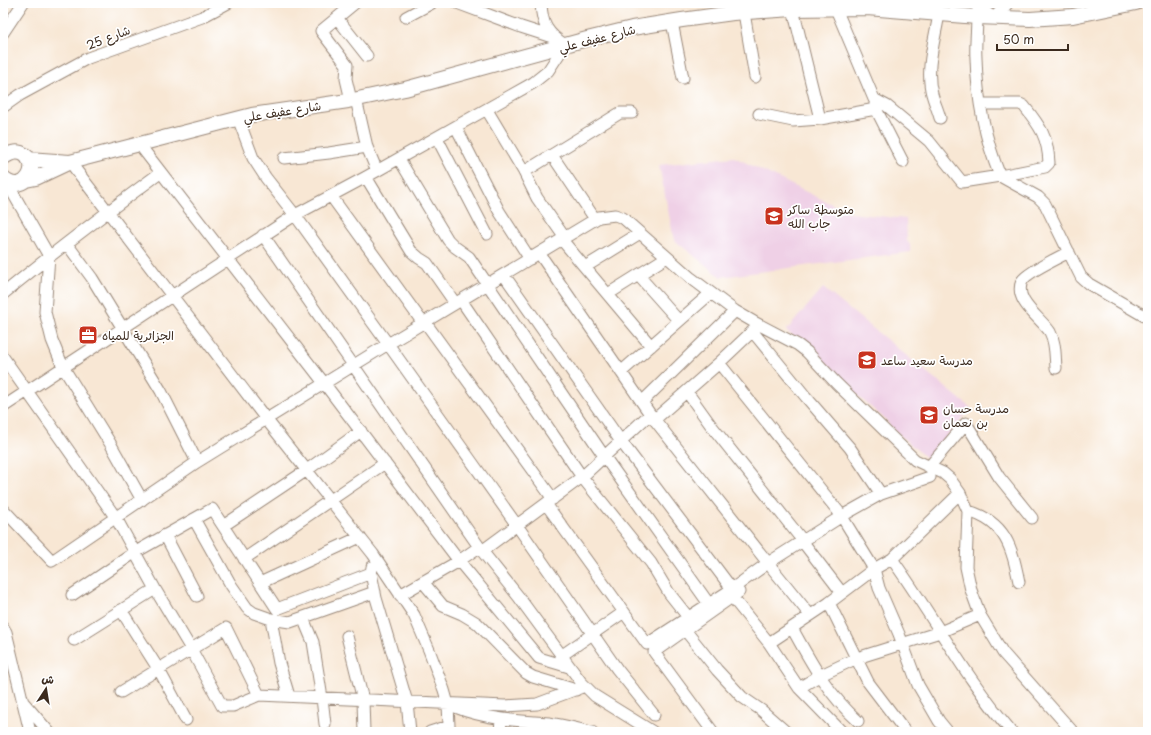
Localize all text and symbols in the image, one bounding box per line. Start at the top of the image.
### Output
street label: شارع 25 [83,20,133,55]
street label: شارع عفيف علي [557,20,638,59]
scale bar [997,26,1068,52]
text: 50 m [1003,30,1034,48]
street label: شارع عفيف علي [242,96,323,129]
place label: متوسطة ساكر جاب الله [787,200,854,232]
school or university icon: متوسطة ساكر جاب الله [763,205,785,227]
office icon: الجزائرية للمياه [77,324,99,346]
place label: الجزائرية للمياه [102,326,174,344]
school or university icon: مدرسة سعيد ساعد [856,349,878,371]
place label: مدرسة سعيد ساعد [881,351,973,369]
place label: مدرسة حسان بن نعمان [943,399,1009,431]
school or university icon: مدرسة حسان بن نعمان [918,404,940,426]
north arrow [26,669,66,709]
text: ش [40,669,56,688]

